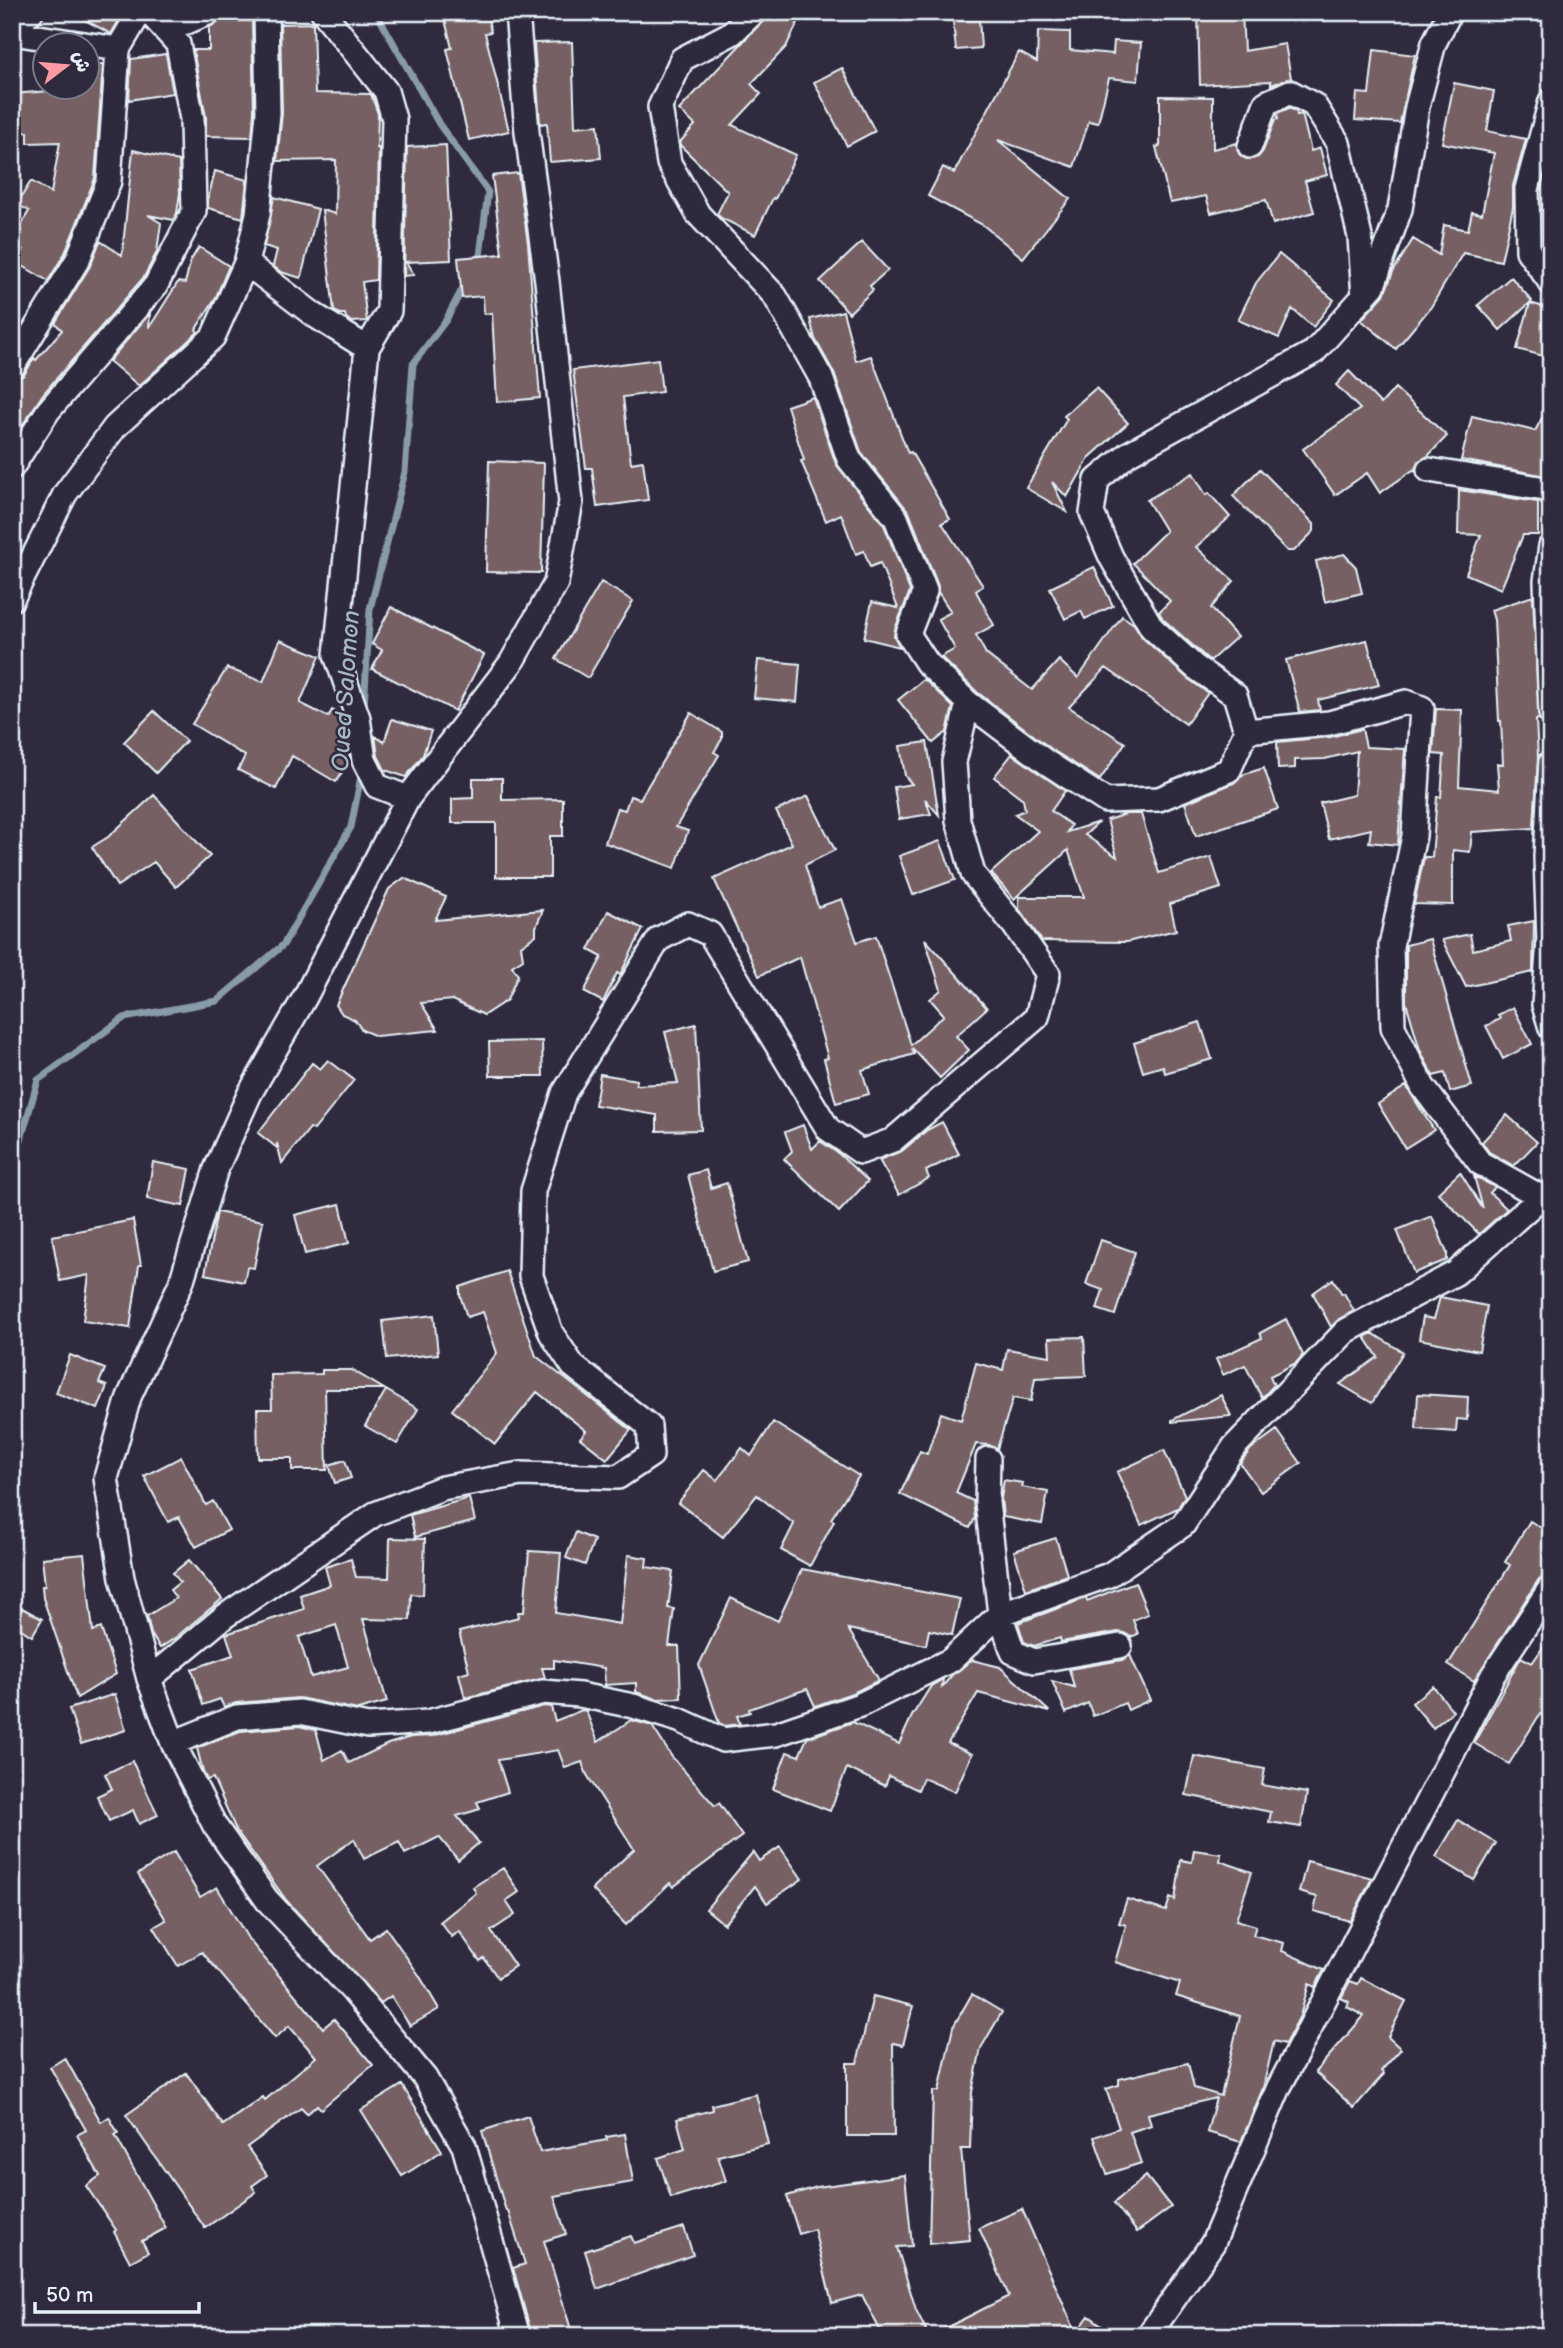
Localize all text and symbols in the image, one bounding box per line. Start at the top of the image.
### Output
north arrow [32,32,102,102]
text: ش [67,49,95,75]
water label: Oued Salomon [326,609,366,773]
scale bar [35,2271,200,2315]
text: 50 m [46,2283,93,2308]

